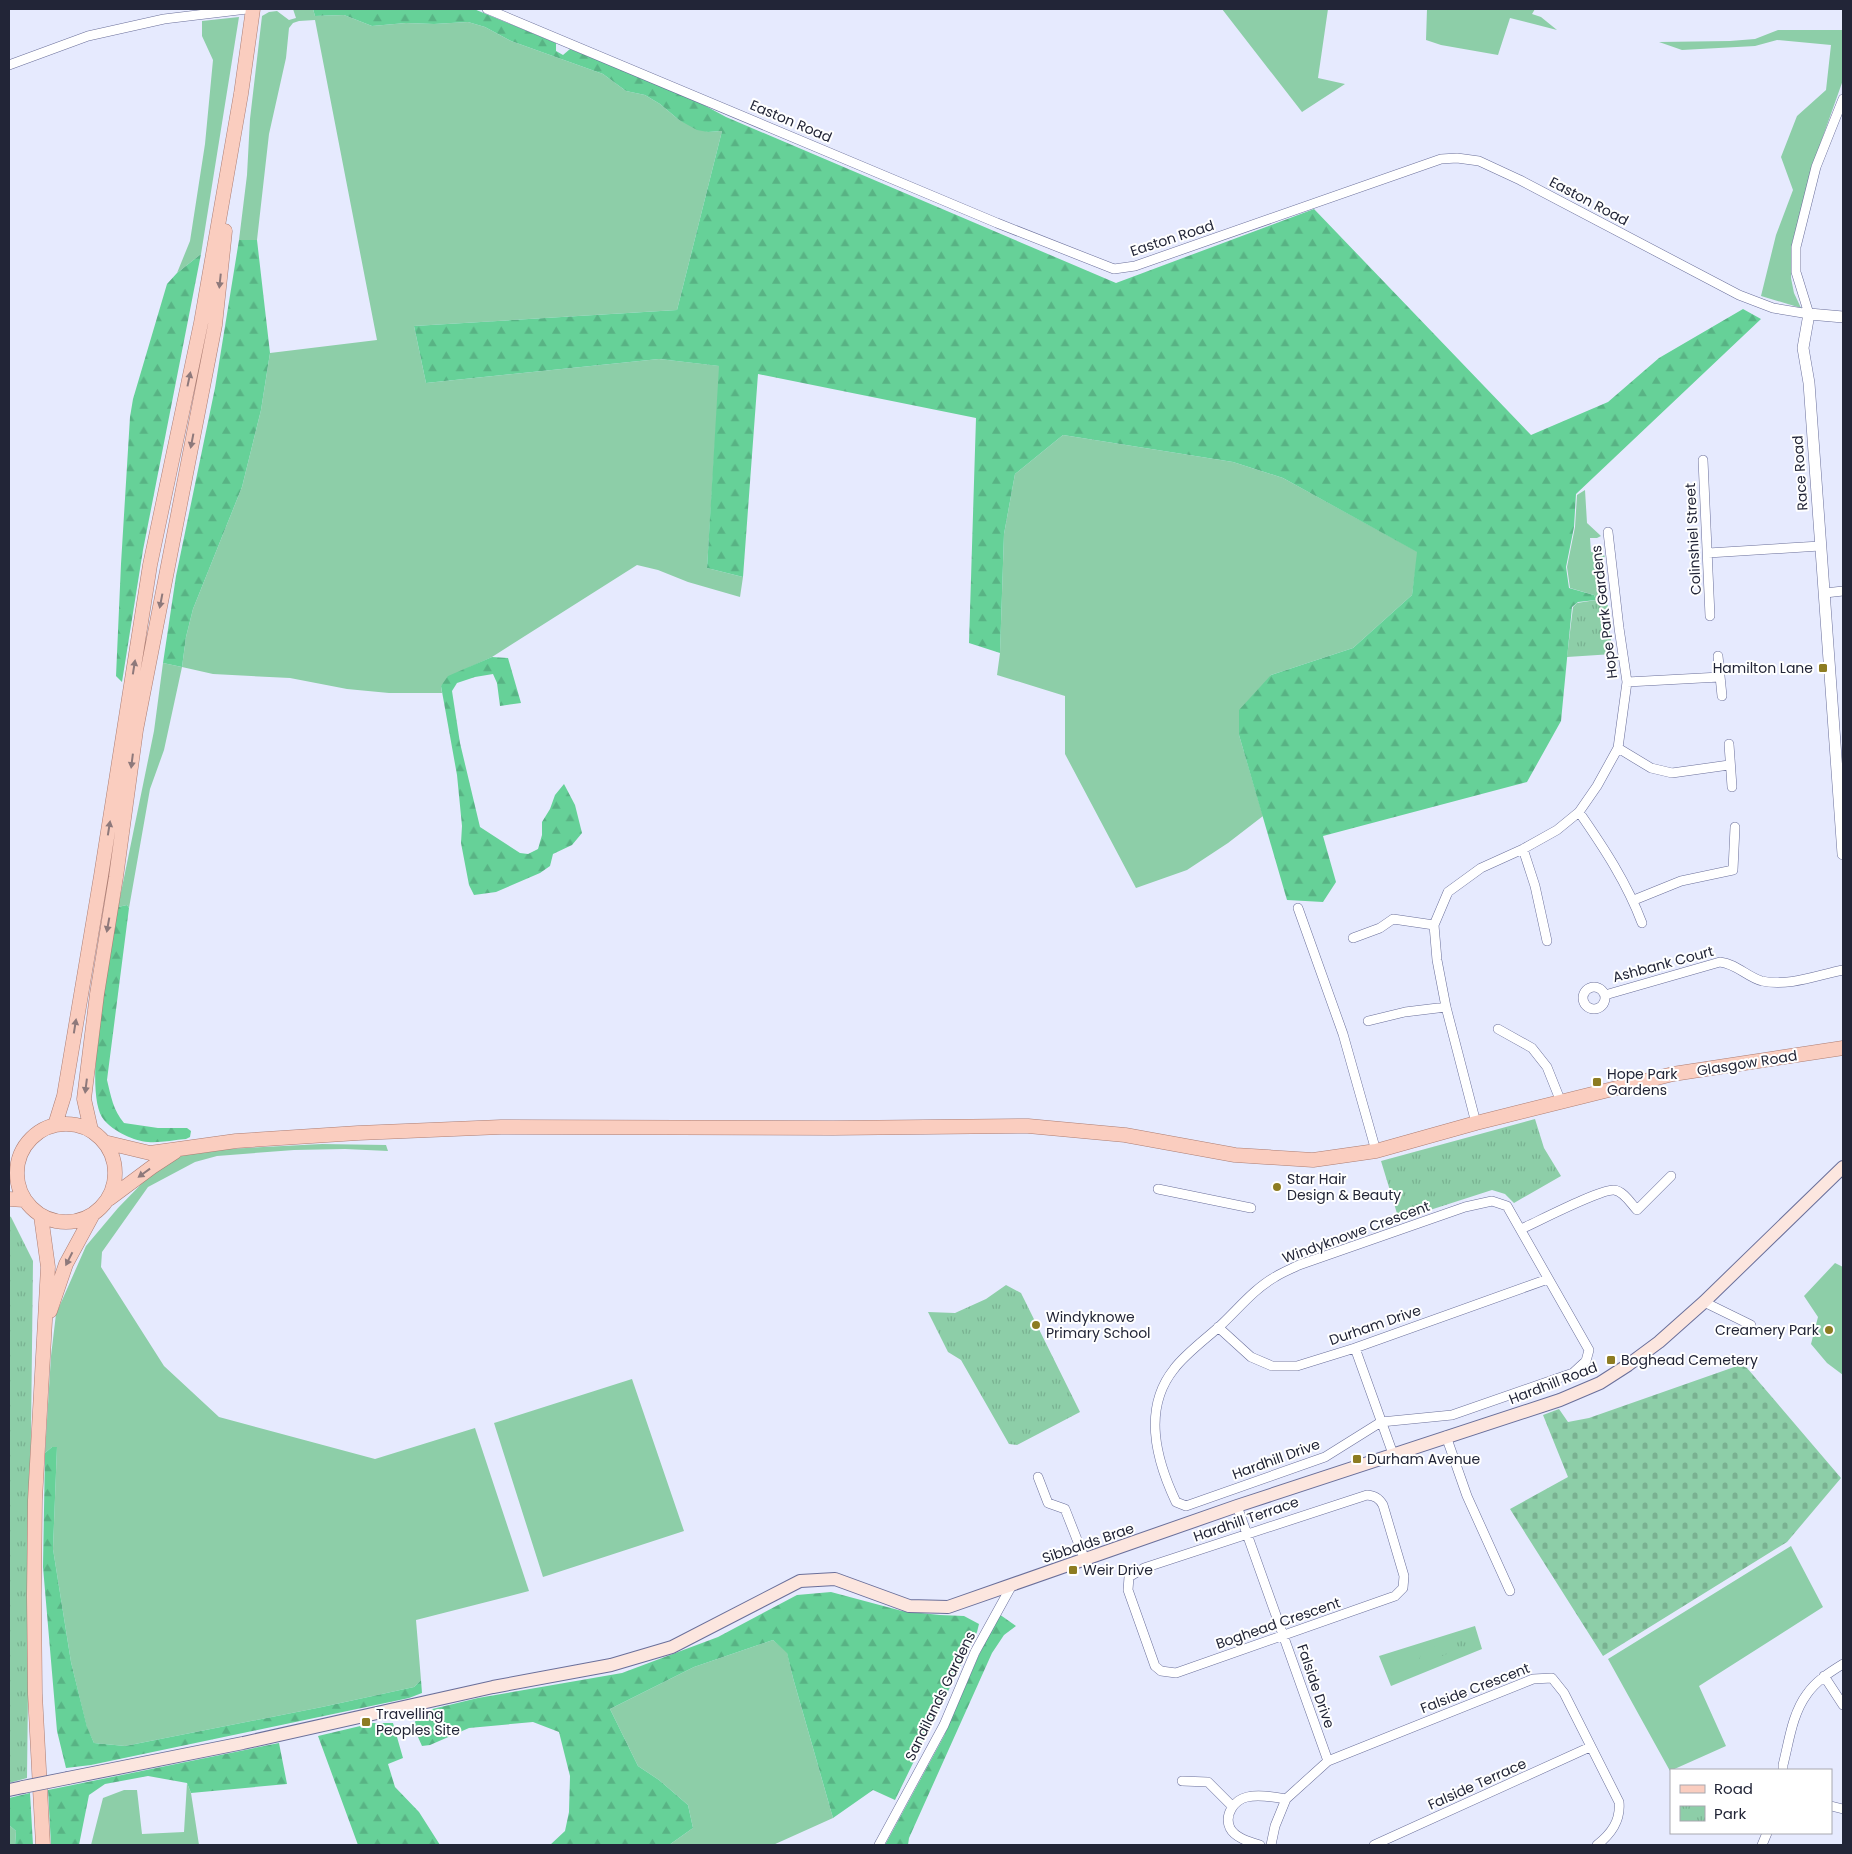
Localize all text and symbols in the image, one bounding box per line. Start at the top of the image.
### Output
street label: Easton Road [747,95,835,147]
street label: Easton Road [1546,172,1632,230]
street label: Easton Road [1127,215,1217,261]
one-way arrow [216,274,224,290]
one-way arrow [185,371,193,387]
one-way arrow [188,434,196,449]
street label: Race Road [1787,435,1813,511]
street label: Colinshiel Street [1680,482,1706,596]
street label: Hope Park Gardens [1586,544,1622,680]
one-way arrow [157,593,165,608]
place label: Hamilton Lane [1713,658,1813,678]
one-way arrow [130,659,138,675]
marker: Hamilton Lane [1817,662,1829,674]
one-way arrow [127,753,135,769]
one-way arrow [105,819,113,835]
one-way arrow [104,917,112,933]
street label: Ashbank Court [1610,941,1716,987]
one-way arrow [71,1017,79,1033]
street label: Glasgow Road [1695,1045,1799,1081]
place label: Hope Park Gardens [1607,1064,1678,1100]
marker: Hope Park Gardens [1591,1076,1603,1088]
one-way arrow [82,1078,90,1094]
one-way arrow [137,1168,151,1178]
place label: Star Hair Design & Beauty [1287,1169,1401,1205]
marker: Star Hair Design & Beauty [1271,1181,1283,1193]
street label: Windyknowe Crescent [1279,1196,1433,1268]
one-way arrow [65,1251,73,1266]
street label: Durham Drive [1326,1300,1424,1350]
place label: Windyknowe Primary School [1046,1307,1151,1343]
marker: Windyknowe Primary School [1030,1319,1042,1331]
place label: Creamery Park [1715,1320,1820,1340]
marker: Creamery Park [1823,1324,1835,1336]
place label: Boghead Cemetery [1621,1350,1758,1370]
marker: Boghead Cemetery [1605,1354,1617,1366]
street label: Hardhill Road [1506,1357,1600,1409]
street label: Hardhill Drive [1229,1434,1323,1484]
place label: Durham Avenue [1367,1449,1481,1469]
marker: Durham Avenue [1351,1453,1363,1465]
street label: Hardhill Terrace [1191,1492,1302,1546]
street label: Sibbalds Brae [1039,1518,1137,1568]
place label: Weir Drive [1083,1560,1153,1580]
marker: Weir Drive [1067,1564,1079,1576]
street label: Boghead Crescent [1213,1592,1343,1654]
street label: Sandilands Gardens [900,1628,980,1764]
street label: Falside Drive [1292,1641,1340,1731]
street label: Falside Crescent [1417,1658,1533,1718]
place label: Travelling Peoples Site [376,1704,460,1740]
marker: Travelling Peoples Site [360,1716,372,1728]
street label: Falside Terrace [1425,1753,1530,1815]
legend [1670,1769,1832,1834]
text: Road [1714,1778,1753,1799]
text: Park [1714,1803,1746,1824]

